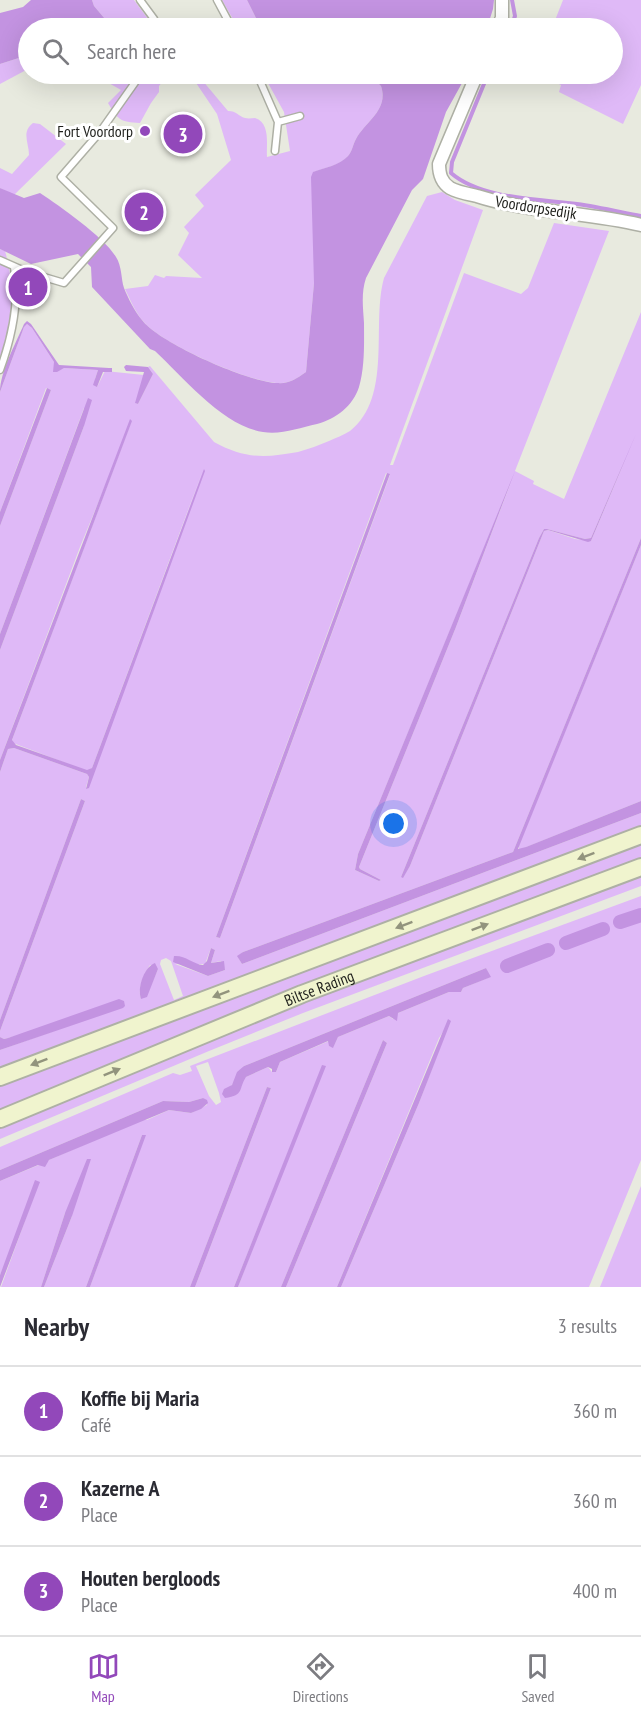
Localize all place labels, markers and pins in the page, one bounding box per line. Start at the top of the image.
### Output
pin: 3 [164,112,202,156]
place label: Fort Voordorp [57,121,133,141]
marker: Fort Voordorp [138,124,152,138]
pin: 2 [124,190,164,234]
pin: 1 [9,264,48,310]

